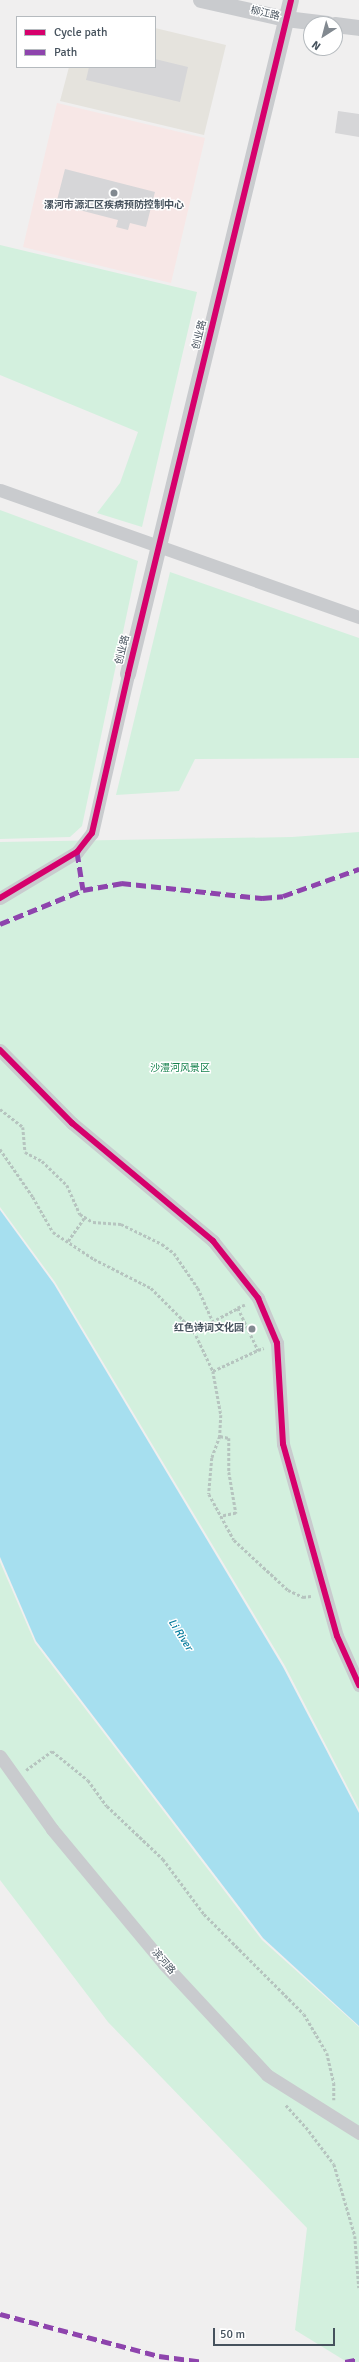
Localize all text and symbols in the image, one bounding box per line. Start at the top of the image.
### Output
street label: 柳江路 [249,5,281,23]
legend [16,16,156,68]
north arrow [303,16,343,56]
text: Cycle path [54,25,107,40]
text: N [309,38,323,53]
text: Path [54,45,77,60]
marker: 漯河市源汇区疾病预防控制中心 [108,187,120,199]
place label: 漯河市源汇区疾病预防控制中心 [44,200,184,212]
street label: 创业路 [191,319,209,351]
street label: 创业路 [114,634,132,666]
park label: 沙澧河风景区 [150,1063,210,1075]
place label: 红色诗词文化园 [174,1323,244,1335]
marker: 红色诗词文化园 [247,1324,257,1334]
water label: Li River [165,1617,195,1653]
street label: 滨河路 [149,1947,177,1977]
scale bar [215,2320,337,2346]
text: 50 m [220,2327,245,2342]

